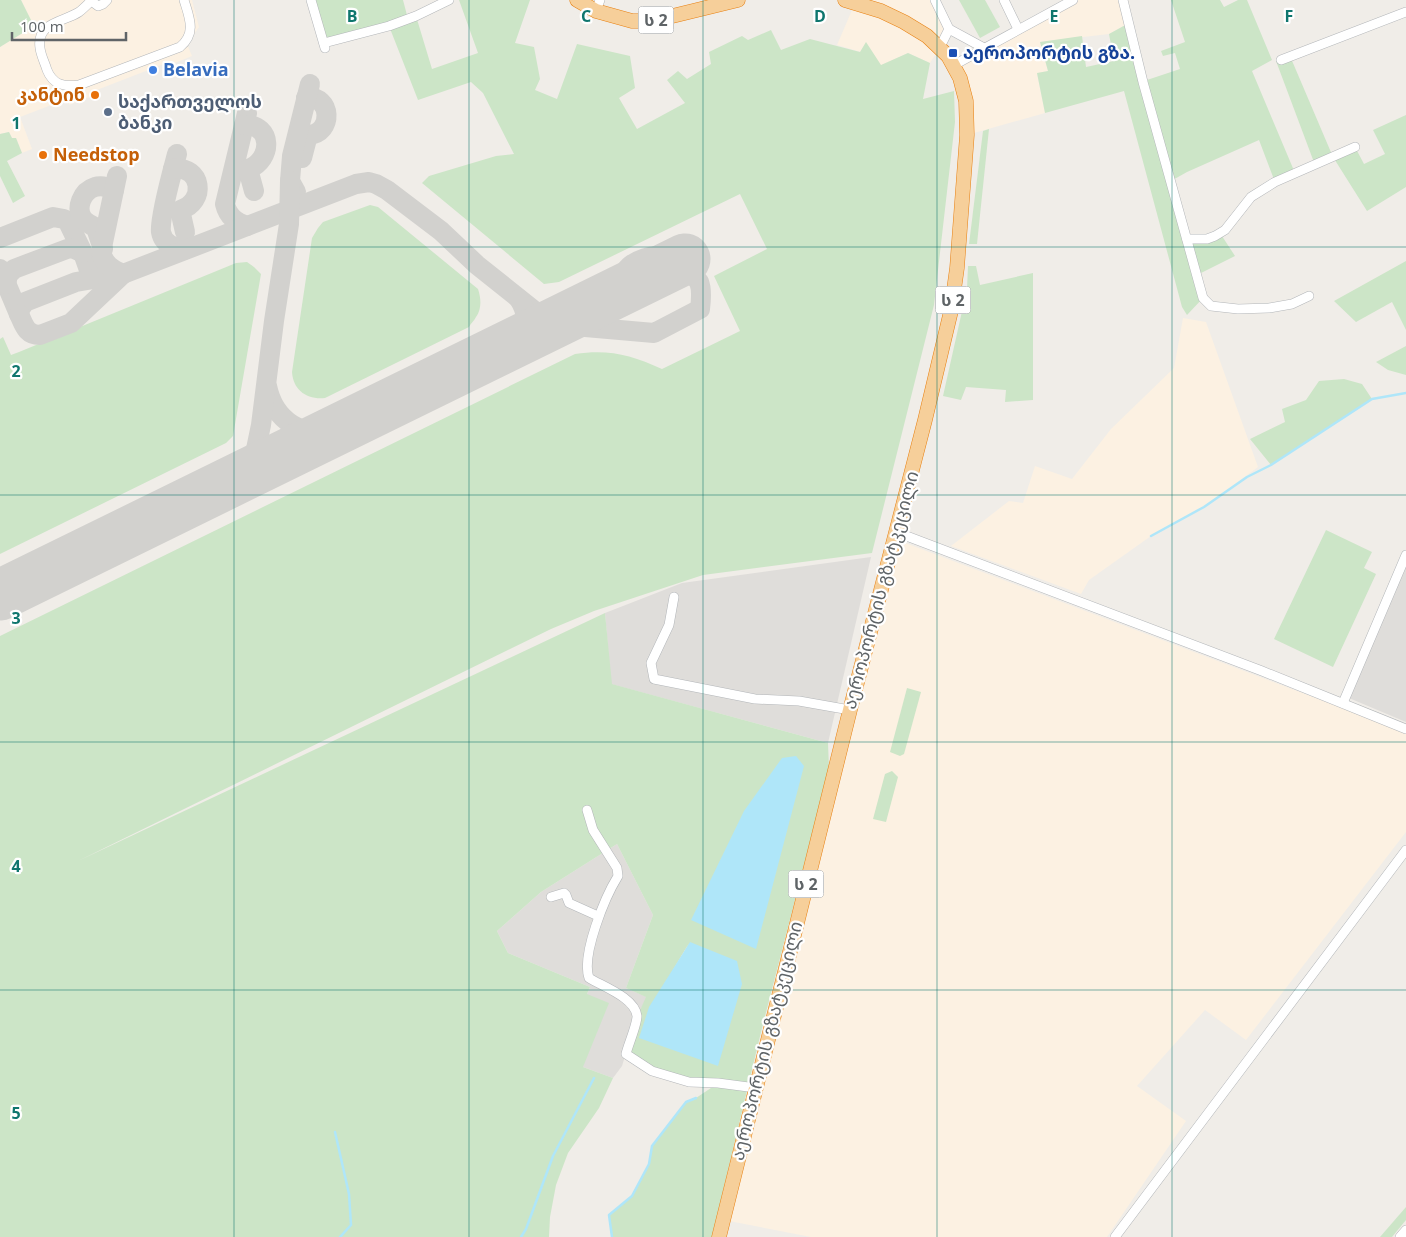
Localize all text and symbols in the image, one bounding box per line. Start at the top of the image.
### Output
text: B [347,5,357,27]
text: C [581,5,591,27]
text: D [814,5,826,27]
text: E [1050,5,1059,27]
text: F [1285,5,1293,27]
road number: ს 2 [638,6,674,34]
scale bar [12,10,126,42]
text: 100 m [20,16,64,36]
place label: აეროპორტის გზა. [963,40,1135,64]
marker: აეროპორტის გზა. [947,47,959,59]
place label: Belavia [163,57,229,81]
marker: Belavia [147,64,159,76]
place label: კანტინ [16,82,85,106]
marker: კანტინ [89,89,101,101]
place label: საქართველოს ბანკი [118,89,262,134]
marker: საქართველოს ბანკი [102,106,114,118]
text: 1 [11,112,21,134]
place label: Needstop [53,142,140,166]
marker: Needstop [37,149,49,161]
road number: ს 2 [936,286,970,314]
text: 2 [11,360,21,382]
street label: აეროპორტის გზატკეცილი [837,468,923,711]
text: 3 [11,607,21,629]
text: 4 [11,855,21,877]
road number: ს 2 [788,871,824,898]
street label: აეროპორტის გზატკეცილი [725,919,807,1163]
text: 5 [11,1102,21,1124]

